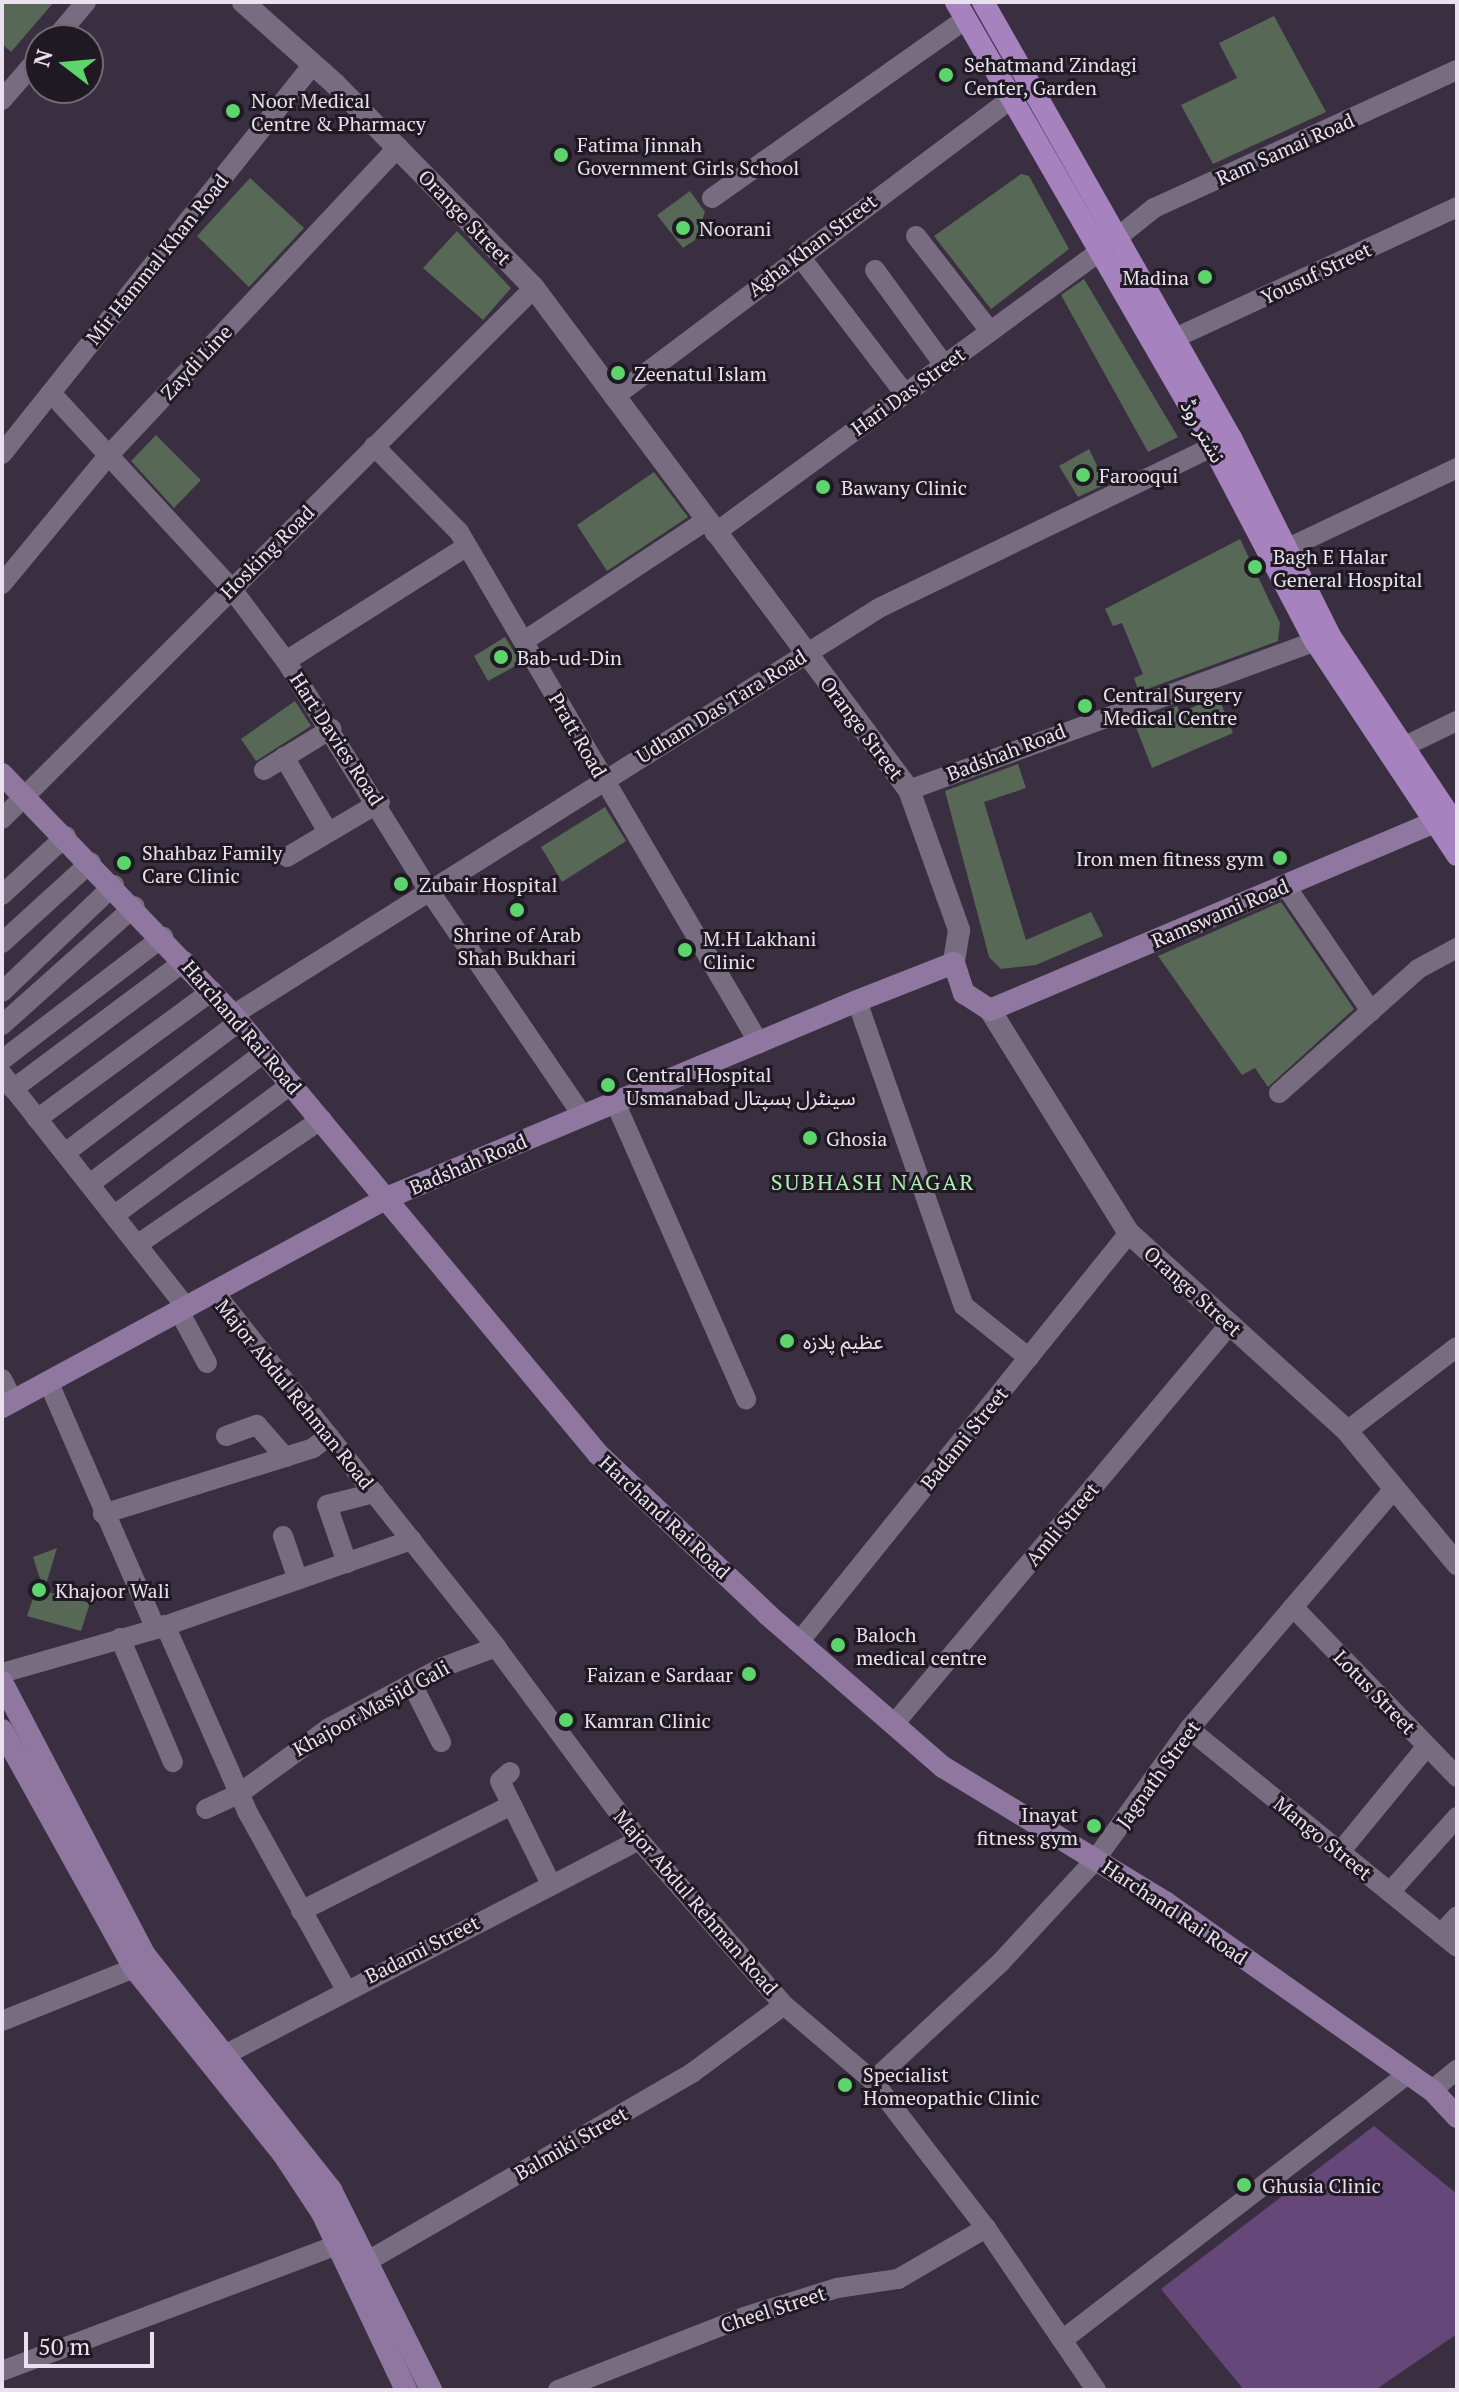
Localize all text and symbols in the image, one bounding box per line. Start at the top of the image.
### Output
north arrow [24,24,104,104]
text: N [26,46,59,70]
place label: Sehatmand Zindagi Center, Garden [964,52,1137,99]
marker: Sehatmand Zindagi Center, Garden [935,64,957,86]
place label: Noor Medical Centre & Pharmacy [251,88,426,135]
marker: Noor Medical Centre & Pharmacy [222,100,244,122]
street label: Ram Samai Road [1212,108,1358,190]
place label: Fatima Jinnah Government Girls School [577,132,799,179]
marker: Fatima Jinnah Government Girls School [552,146,570,164]
street label: Orange Street [414,164,516,270]
street label: Mir Hammal Khan Road [81,169,233,349]
street label: Agha Khan Street [743,189,881,301]
place label: Noorani [699,216,771,240]
marker: Noorani [674,219,692,237]
street label: Yousuf Street [1257,237,1375,309]
place label: Madina [1122,265,1189,289]
marker: Madina [1196,268,1214,286]
street label: Zaydi Line [155,320,237,404]
street label: Hari Das Street [847,342,969,440]
place label: Zeenatul Islam [634,361,767,385]
marker: Zeenatul Islam [609,364,627,382]
street label: نشتر روڈ [1176,395,1230,467]
place label: Farooqui [1099,463,1178,487]
marker: Farooqui [1074,466,1092,484]
place label: Bawany Clinic [841,475,967,499]
marker: Bawany Clinic [812,476,834,498]
street label: Hosking Road [215,500,319,604]
place label: Bagh E Halar General Hospital [1273,544,1423,591]
marker: Bagh E Halar General Hospital [1244,556,1266,578]
street label: Udham Das Tara Road [632,644,810,768]
place label: Bab-ud-Din [517,645,622,669]
marker: Bab-ud-Din [492,648,510,666]
street label: Hart Davies Road [285,668,389,810]
street label: Orange Street [815,672,909,784]
place label: Central Surgery Medical Centre [1103,682,1242,729]
street label: Pratt Road [544,688,612,782]
marker: Central Surgery Medical Centre [1074,695,1096,717]
street label: Badshah Road [943,718,1069,786]
place label: Shahbaz Family Care Clinic [142,840,282,887]
place label: Iron men fitness gym [1076,846,1264,870]
marker: Iron men fitness gym [1271,849,1289,867]
marker: Shahbaz Family Care Clinic [113,852,135,874]
place label: Zubair Hospital [419,872,557,896]
marker: Zubair Hospital [390,873,412,895]
street label: Ramswami Road [1148,873,1292,953]
marker: Shrine of Arab Shah Bukhari [508,901,526,919]
place label: Shrine of Arab Shah Bukhari [453,922,581,969]
place label: M.H Lakhani Clinic [703,926,816,973]
marker: M.H Lakhani Clinic [674,939,696,961]
street label: Harchand Rai Road [177,955,307,1099]
place label: Central Hospital Usmanabad سینٹرل ہسپتال [626,1062,856,1109]
marker: Central Hospital Usmanabad سینٹرل ہسپتال [597,1074,619,1096]
place label: Ghosia [826,1126,887,1150]
street label: Badshah Road [406,1128,530,1200]
marker: Ghosia [801,1129,819,1147]
district label: SUBHASH NAGAR [771,1169,975,1195]
street label: Orange Street [1139,1241,1247,1341]
street label: Major Abdul Rehman Road [211,1294,379,1494]
place label: عظیم پلازہ [803,1329,883,1353]
marker: عظیم پلازہ [778,1332,796,1350]
street label: Badami Street [915,1382,1013,1494]
street label: Harchand Rai Road [595,1450,735,1584]
street label: Amli Street [1020,1478,1104,1570]
place label: Khajoor Wali [55,1578,170,1602]
marker: Khajoor Wali [30,1581,48,1599]
place label: Baloch medical centre [856,1622,987,1669]
marker: Baloch medical centre [827,1634,849,1656]
street label: Lotus Street [1329,1645,1421,1739]
street label: Khajoor Masjid Gali [289,1655,453,1761]
place label: Faizan e Sardaar [587,1662,733,1686]
marker: Faizan e Sardaar [740,1665,758,1683]
place label: Kamran Clinic [584,1708,711,1732]
marker: Kamran Clinic [555,1709,577,1731]
street label: Jagnath Street [1111,1716,1205,1832]
street label: Mango Street [1269,1791,1377,1885]
place label: Inayat fitness gym [977,1802,1078,1849]
street label: Major Abdul Rehman Road [609,1804,783,2000]
marker: Inayat fitness gym [1085,1817,1103,1835]
street label: Harchand Rai Road [1098,1855,1252,1969]
street label: Badami Street [361,1910,483,1988]
place label: Specialist Homeopathic Clinic [863,2062,1040,2109]
marker: Specialist Homeopathic Clinic [834,2074,856,2096]
street label: Balmiki Street [510,2101,632,2185]
place label: Ghusia Clinic [1262,2173,1381,2197]
marker: Ghusia Clinic [1233,2174,1255,2196]
street label: Cheel Street [717,2281,829,2337]
scale bar [28,2316,158,2366]
text: 50 m [38,2330,90,2362]

